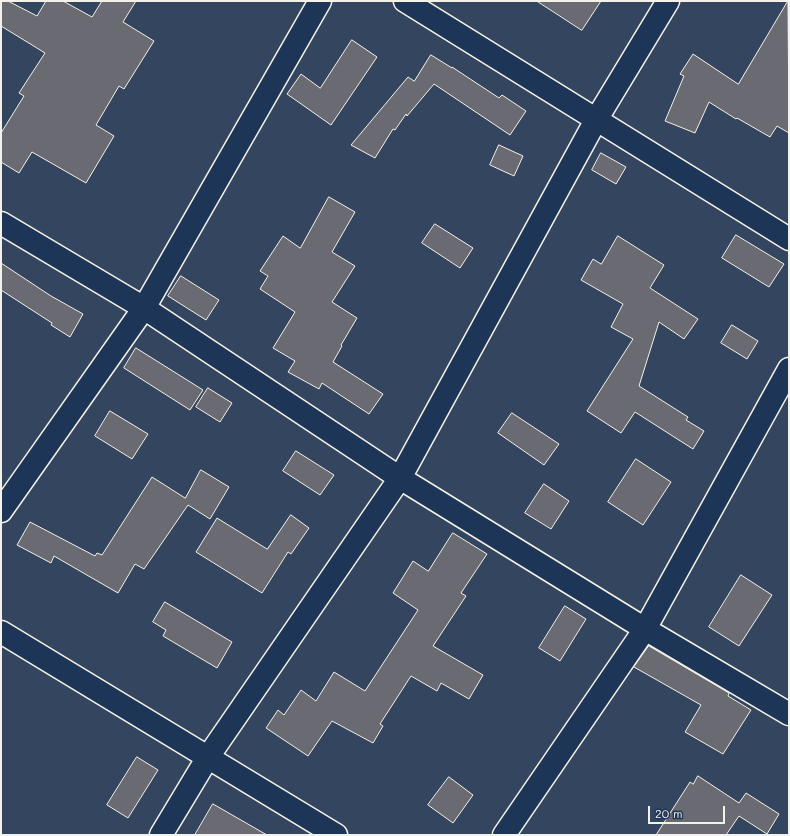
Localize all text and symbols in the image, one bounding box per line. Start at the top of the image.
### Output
scale bar [650,798,727,824]
text: 20 m [655,805,683,821]

